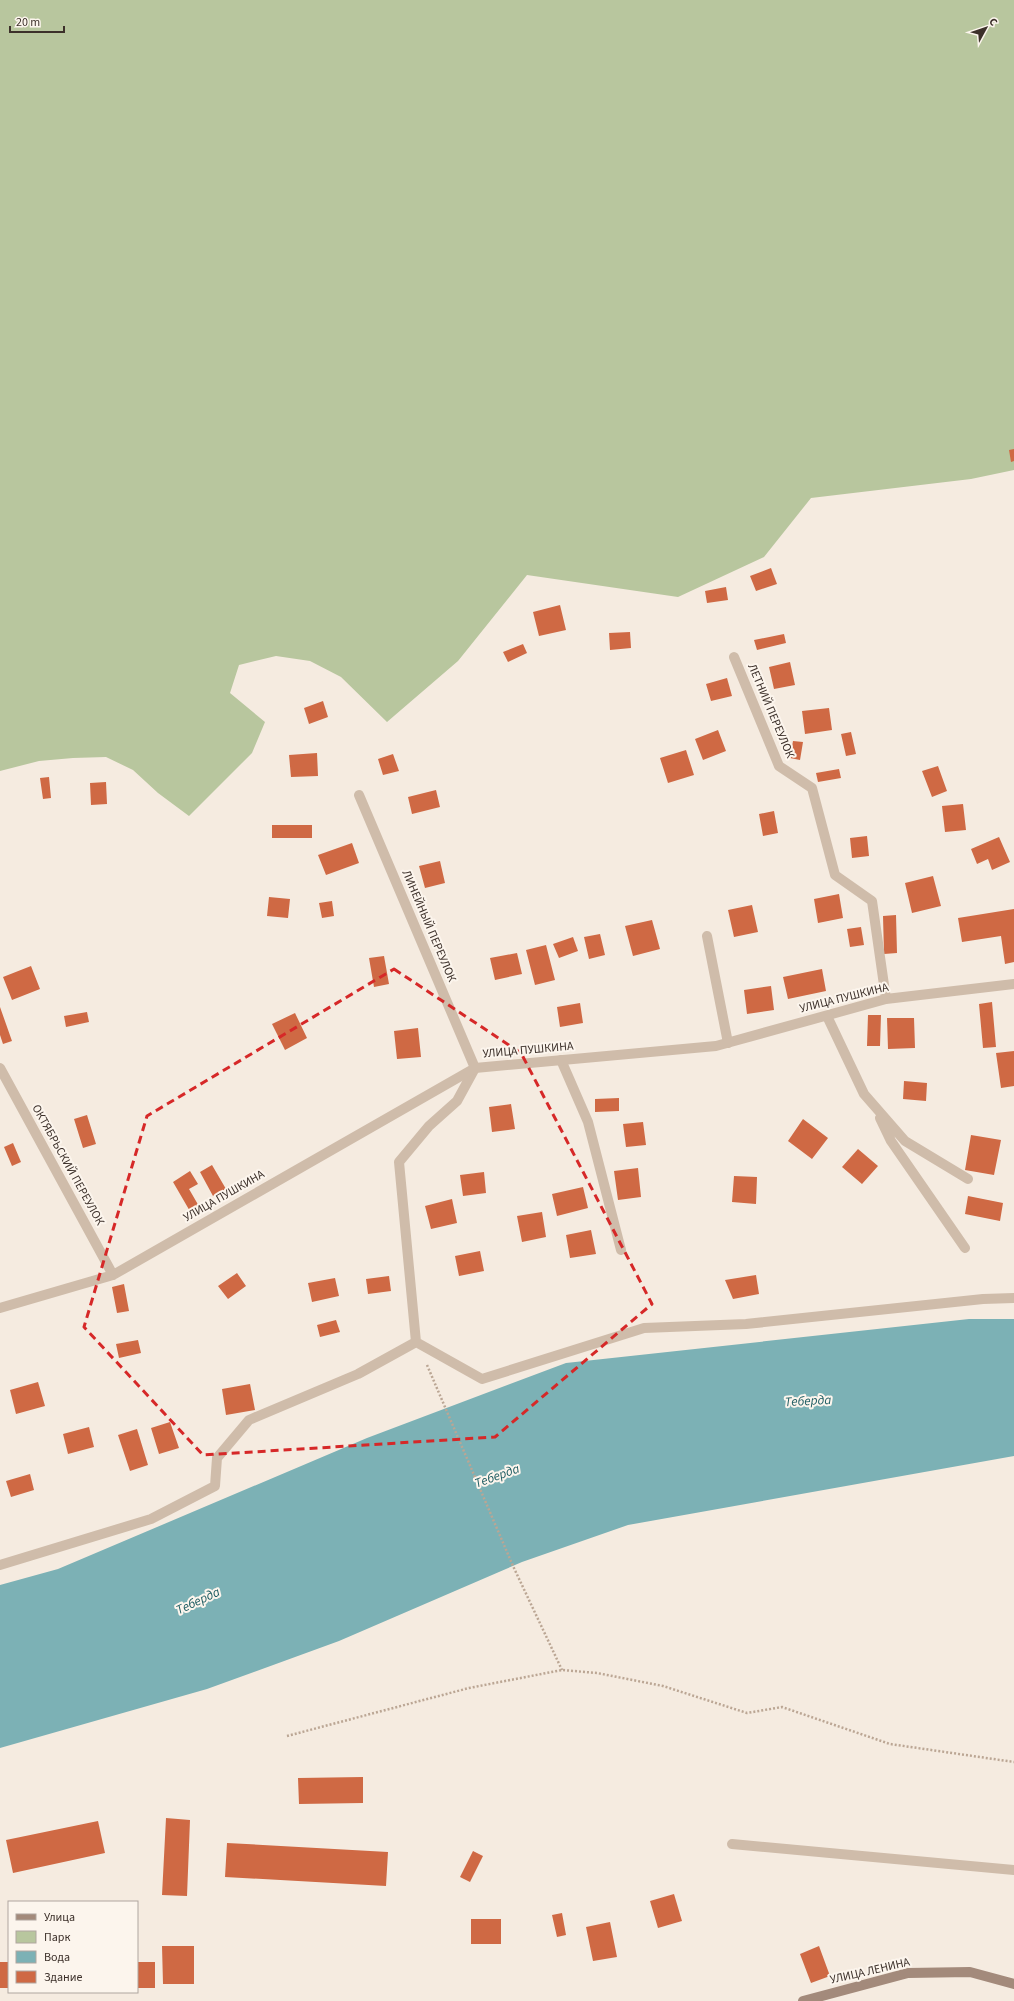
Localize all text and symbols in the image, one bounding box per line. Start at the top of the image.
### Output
scale bar [10,8,64,34]
north arrow [966,8,1006,48]
text: 20 m [16,14,40,31]
text: С [985,15,1001,30]
street label: ЛЕТНИЙ ПЕРЕУЛОК [743,661,799,761]
street label: ЛИНЕЙНЫЙ ПЕРЕУЛОК [398,867,460,985]
street label: УЛИЦА ПУШКИНА [798,979,891,1017]
street label: УЛИЦА ПУШКИНА [482,1038,575,1062]
street label: ОКТЯБРЬСКИЙ ПЕРЕУЛОК [28,1101,108,1229]
street label: УЛИЦА ПУШКИНА [180,1166,268,1226]
water label: Теберда [784,1391,832,1411]
water label: Теберда [472,1460,522,1492]
water label: Теберда [173,1583,223,1619]
legend [8,1901,138,1993]
text: Улица [44,1909,75,1926]
text: Парк [44,1929,70,1946]
text: Вода [44,1949,70,1966]
street label: УЛИЦА ЛЕНИНА [828,1953,912,1988]
text: Здание [44,1969,83,1986]

